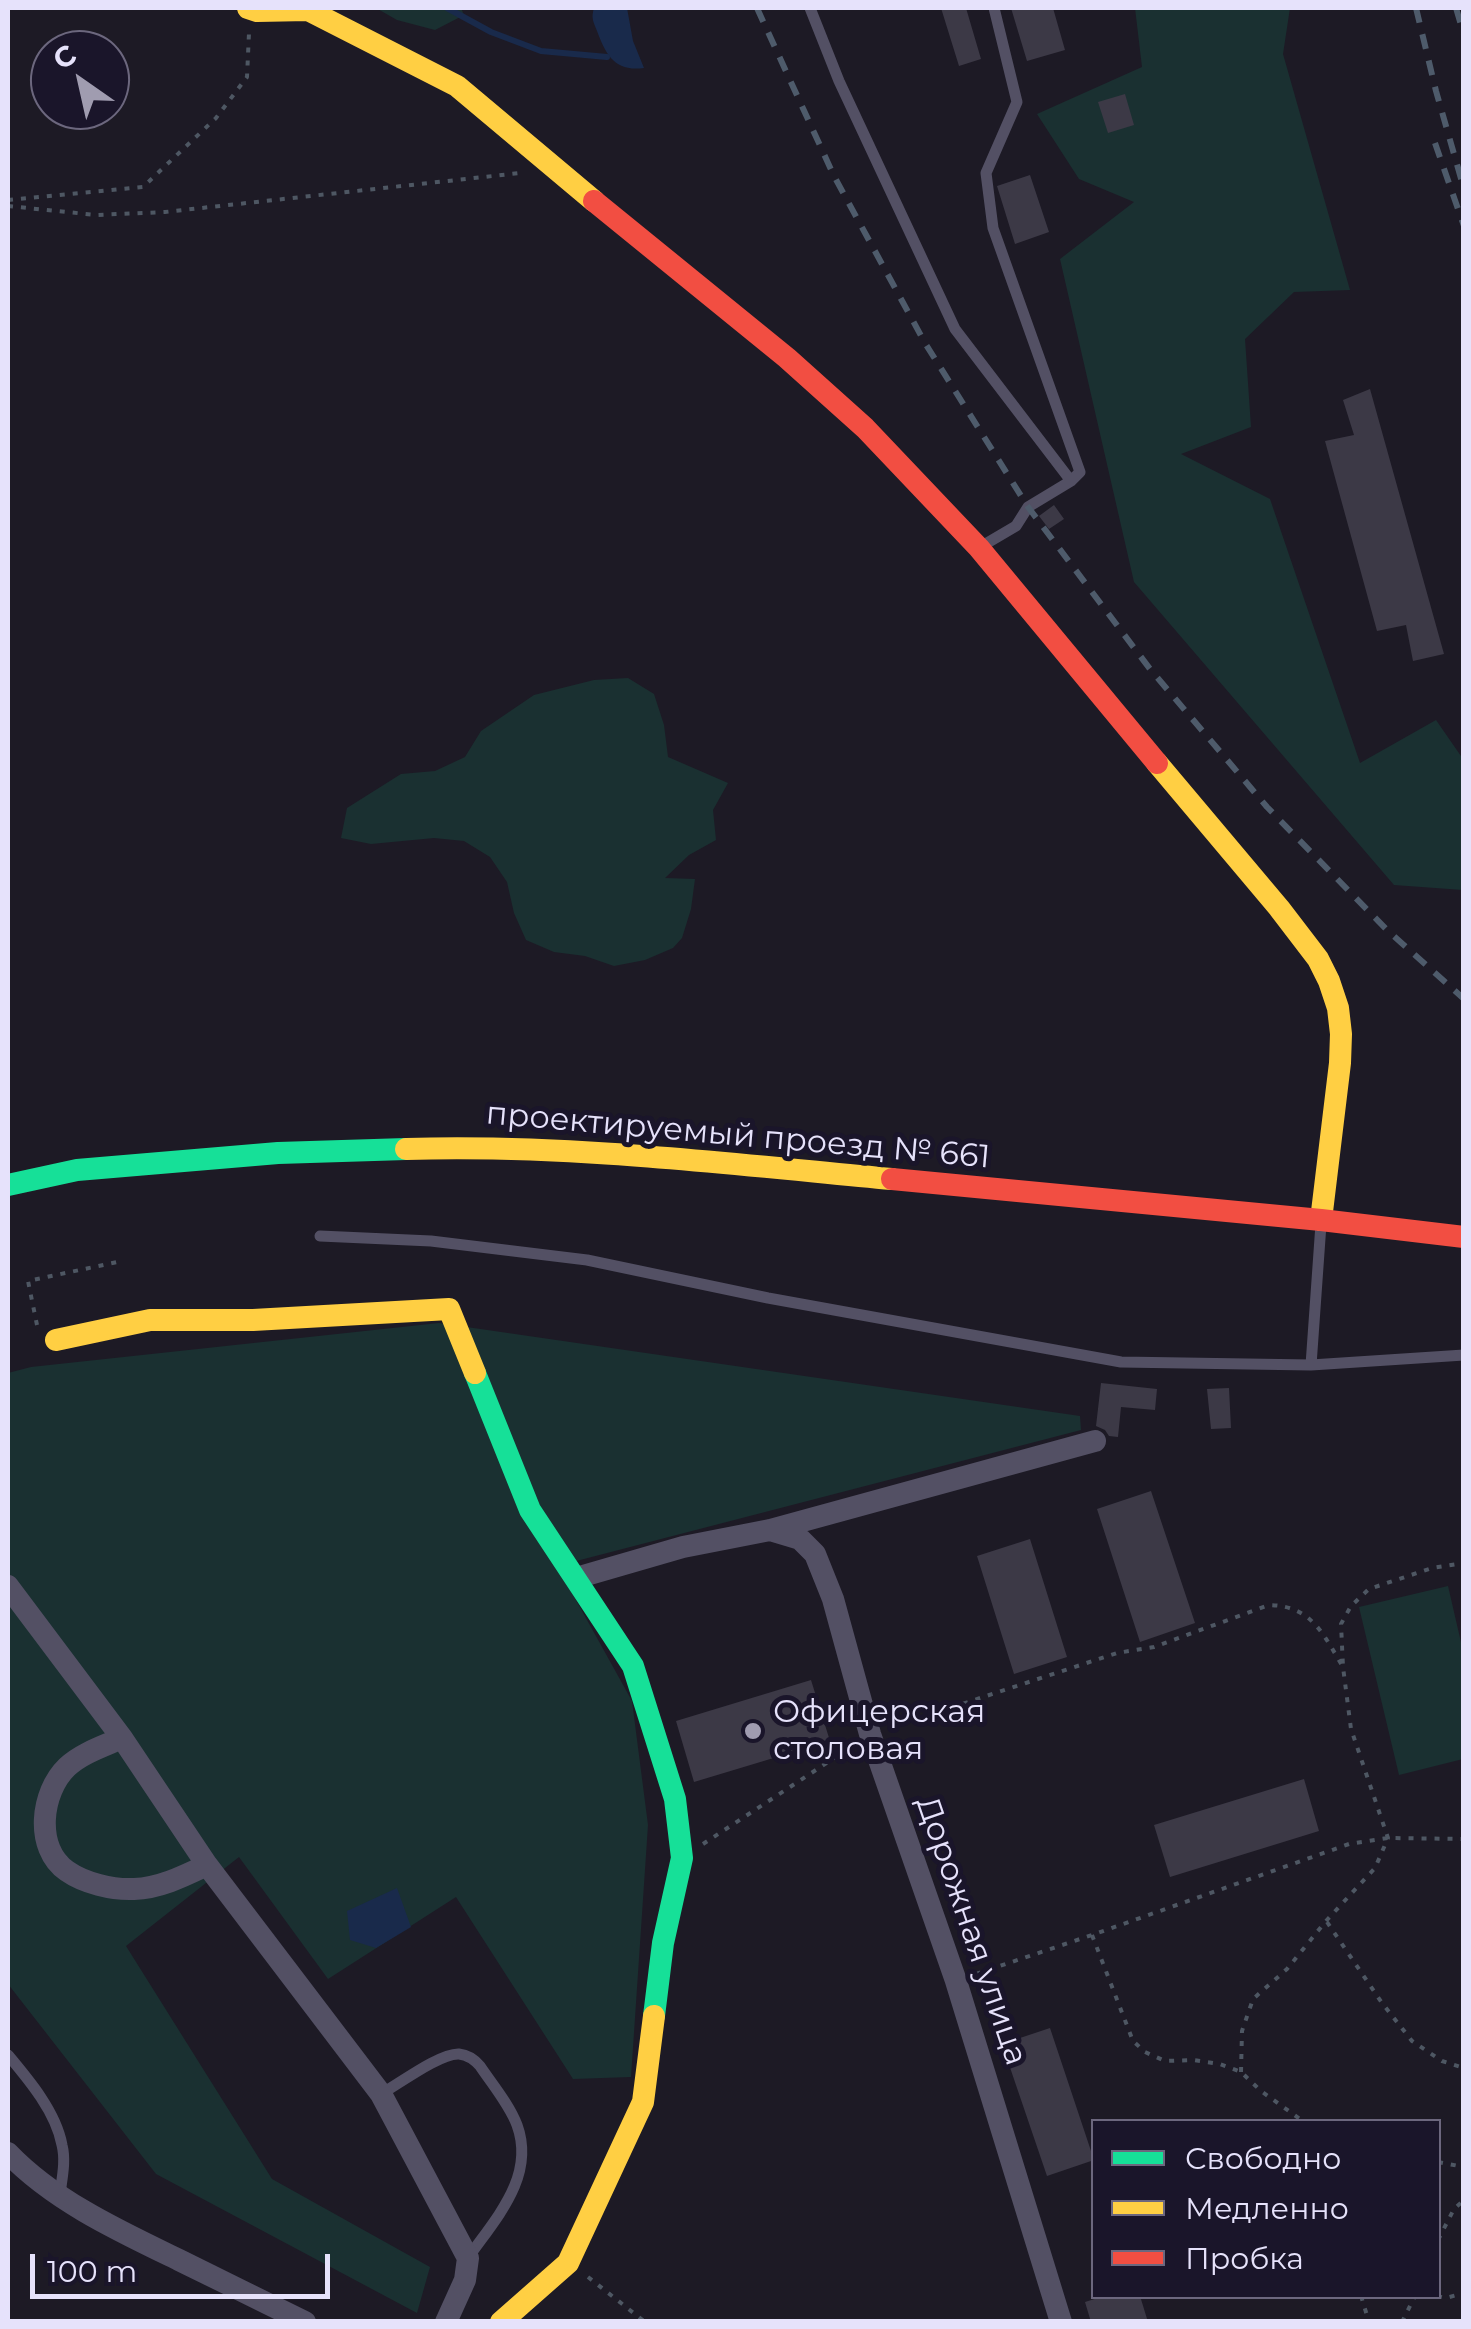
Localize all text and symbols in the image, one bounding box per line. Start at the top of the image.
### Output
north arrow [30,30,130,130]
text: С [46,37,82,77]
street label: проектируемый проезд № 661 [484,1095,992,1177]
place label: Офицерская столовая [773,1694,985,1769]
marker: Офицерская столовая [742,1720,764,1742]
street label: Дорожная улица [907,1792,1035,2070]
legend [1091,2119,1441,2299]
text: Свободно [1185,2140,1341,2177]
text: Медленно [1185,2190,1349,2227]
scale bar [35,2234,335,2296]
text: Пробка [1185,2240,1304,2277]
text: 100 m [47,2253,137,2290]

